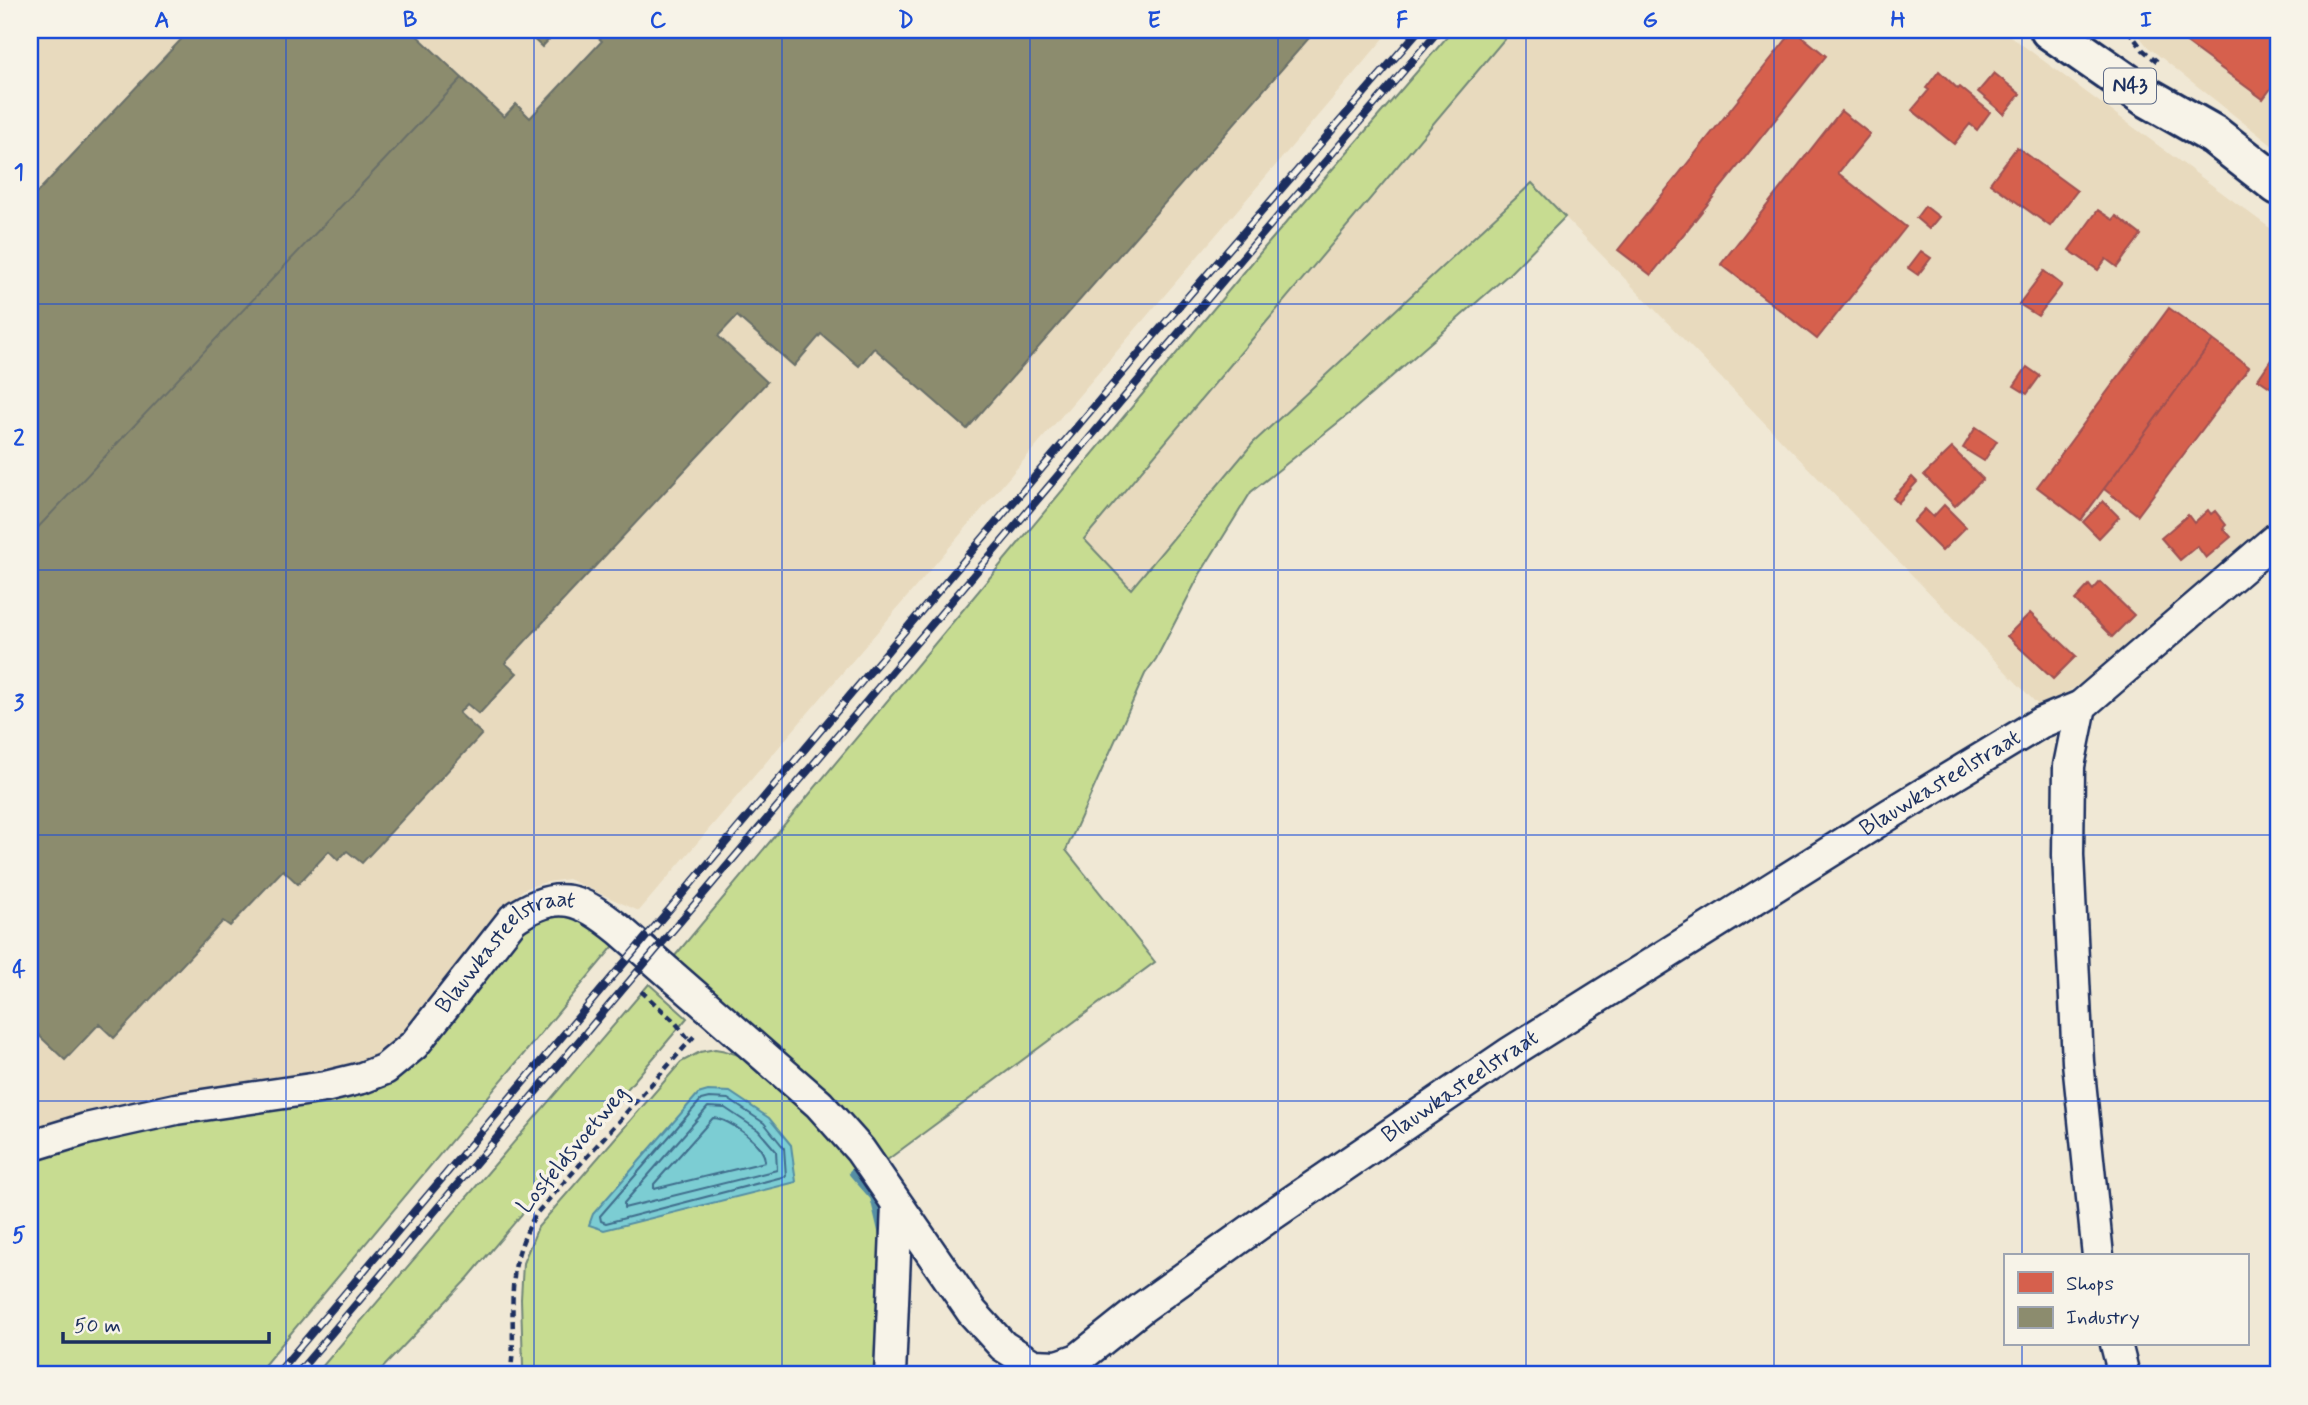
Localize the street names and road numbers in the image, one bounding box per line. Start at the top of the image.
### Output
road number: N43 [2104,68,2156,104]
street label: Blauwkasteelstraat [1854,723,2027,844]
street label: Blauwkasteelstraat [429,885,578,1020]
street label: Blauwkasteelstraat [1376,1023,1545,1151]
street label: Losfeldsvoetweg [511,1080,635,1220]

